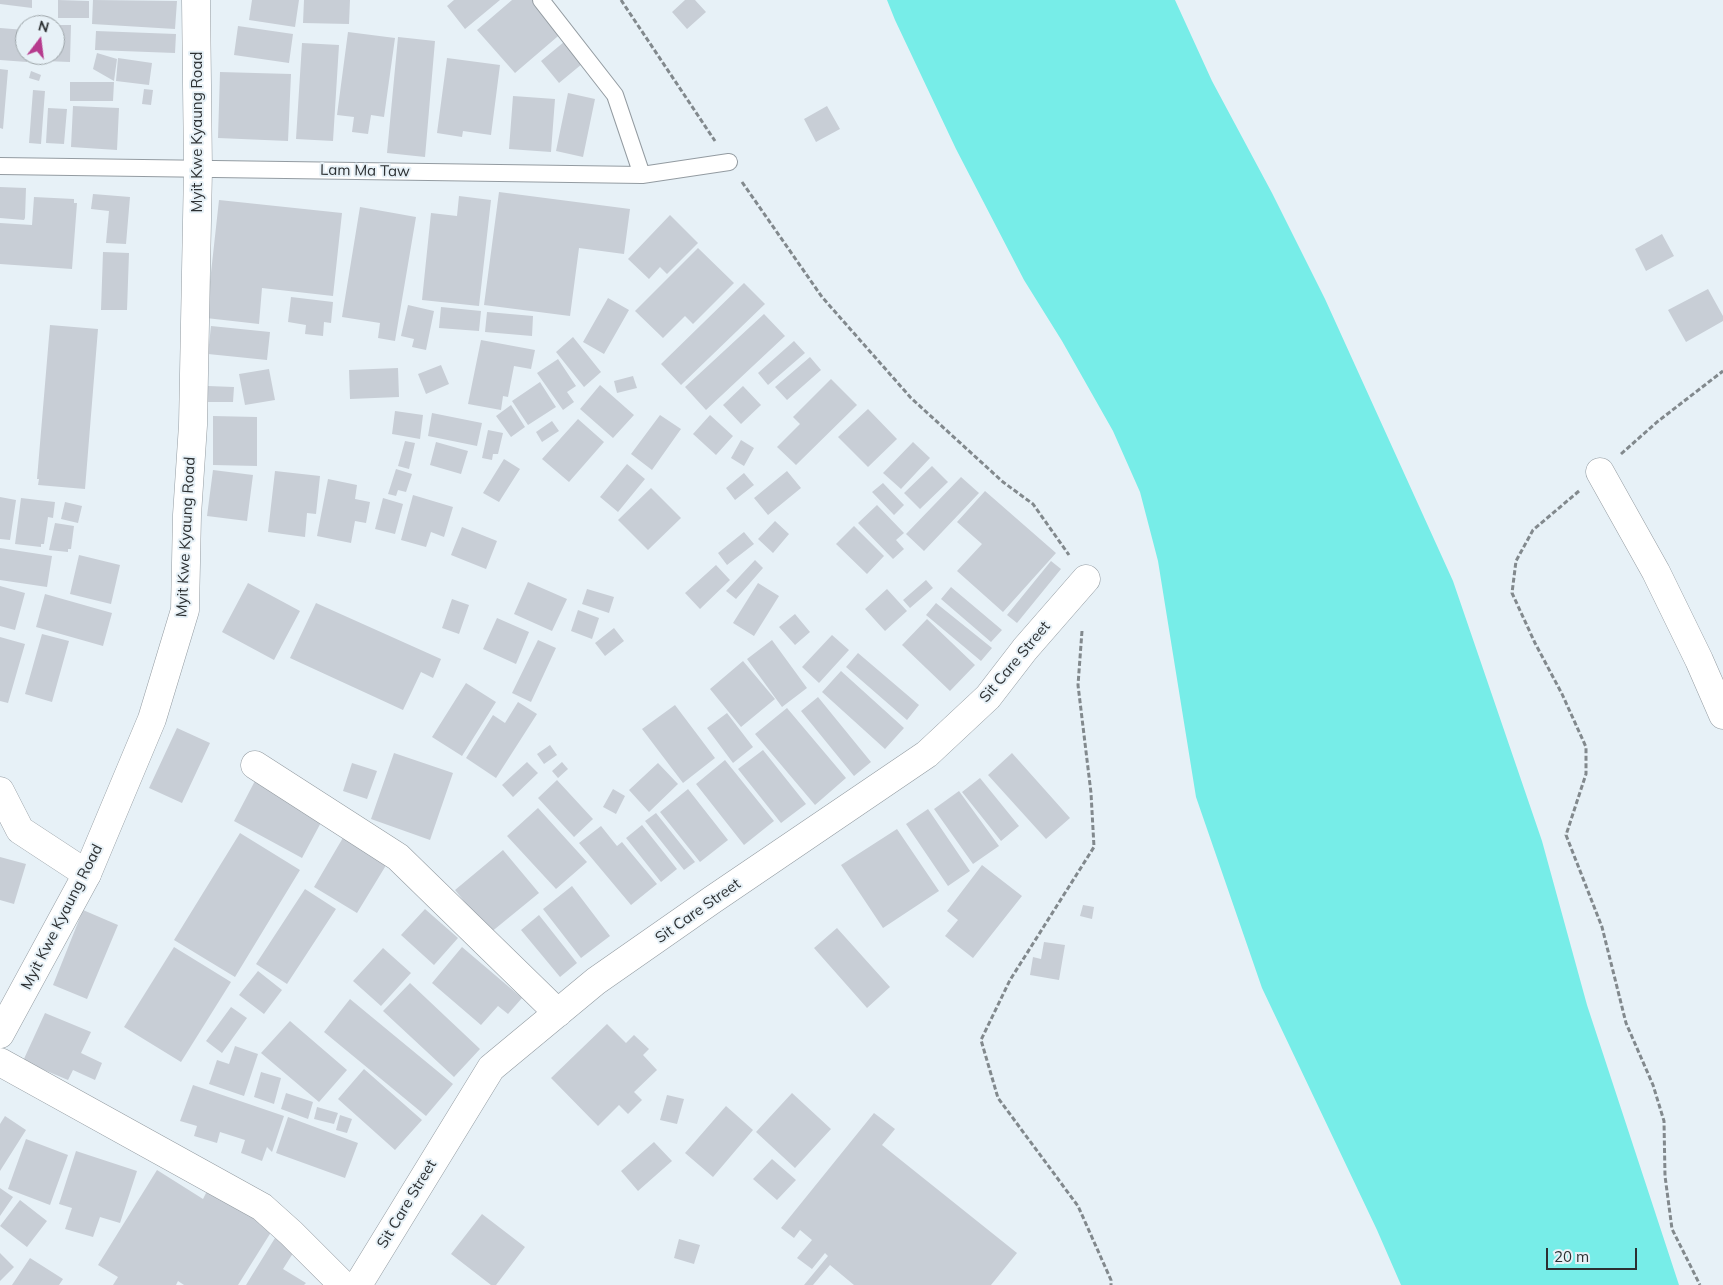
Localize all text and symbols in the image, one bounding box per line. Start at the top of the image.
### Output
north arrow [15,15,65,65]
text: N [36,16,51,37]
street label: Myit Kwe Kyaung Road [188,52,206,212]
street label: Lam Ma Taw [320,161,410,181]
street label: Myit Kwe Kyaung Road [173,456,199,618]
street label: Sit Care Street [976,618,1054,706]
street label: Myit Kwe Kyaung Road [17,841,107,993]
street label: Sit Care Street [652,875,744,947]
street label: Sit Care Street [374,1157,440,1251]
scale bar [1548,1238,1639,1270]
text: 20 m [1554,1247,1589,1266]

